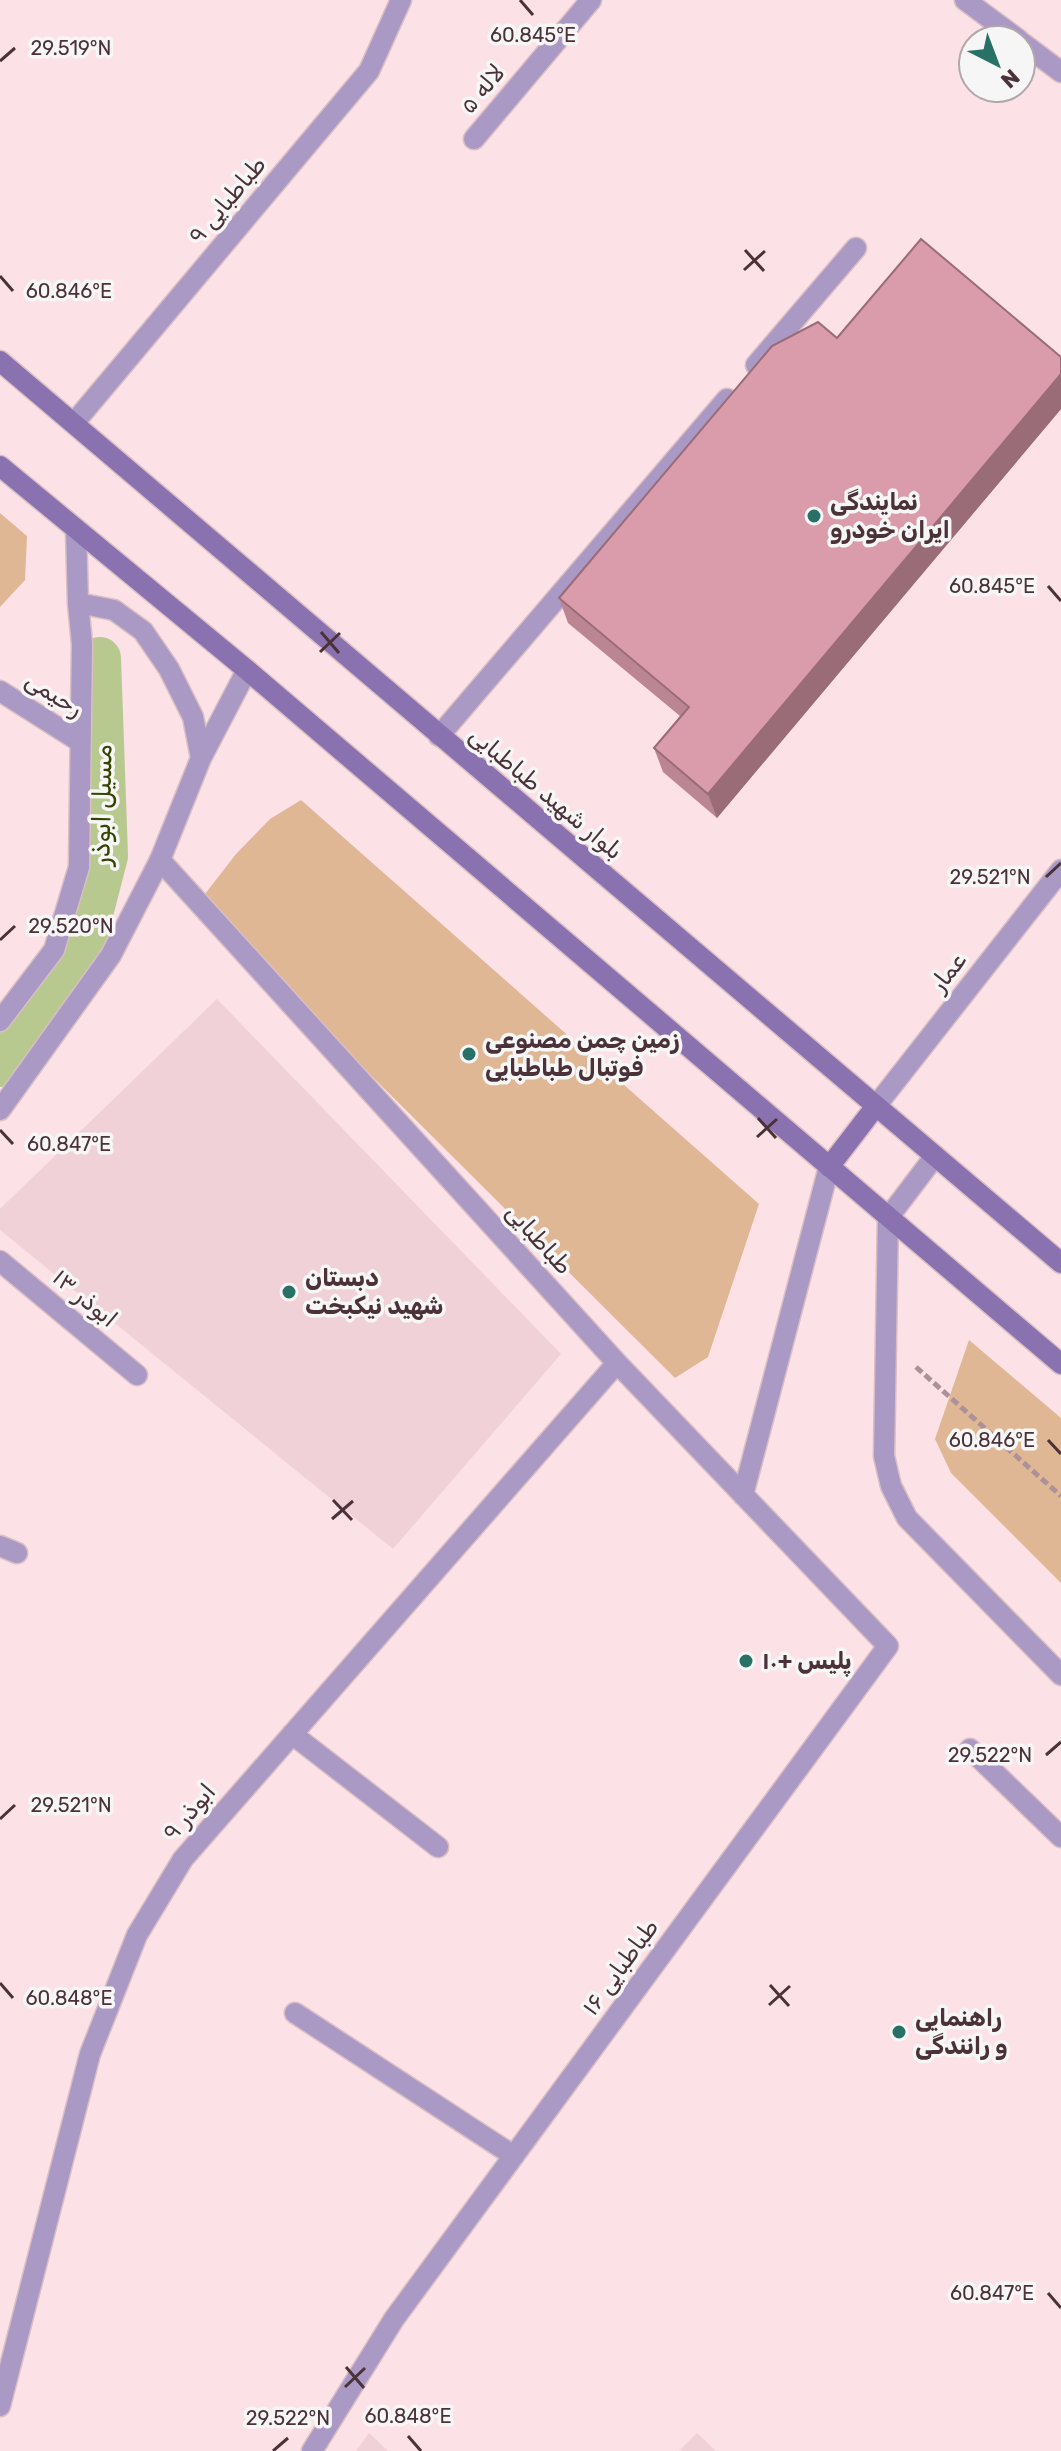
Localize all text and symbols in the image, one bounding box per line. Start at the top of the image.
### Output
text: 60.845°E [490,23,576,47]
north arrow [957,24,1037,104]
text: 29.519°N [30,36,112,60]
street label: لاله ۵ [453,59,511,119]
text: N [995,63,1025,94]
street label: طباطبایی ۹ [182,151,272,249]
text: 60.846°E [26,279,112,303]
place label: نمایندگی ایران خودرو [830,488,950,544]
marker: نمایندگی ایران خودرو [805,507,823,525]
text: 60.845°E [949,574,1035,598]
street label: رحیمی [20,666,88,722]
street label: بلوار شهید طباطبایی [464,721,628,865]
water label: مسیل ابوذر [85,744,119,868]
text: 29.521°N [949,865,1031,889]
text: 29.520°N [28,914,114,938]
street label: عمار [923,947,972,999]
place label: زمین چمن مصنوعی فوتبال طباطبایی [485,1026,680,1082]
marker: زمین چمن مصنوعی فوتبال طباطبایی [460,1045,478,1063]
text: 60.847°E [27,1132,111,1156]
street label: طباطبایی [500,1198,578,1280]
street label: ابوذر ۱۳ [47,1263,123,1333]
place label: دبستان شهید نیکبخت [305,1264,444,1320]
marker: دبستان شهید نیکبخت [280,1283,298,1301]
text: 60.846°E [949,1428,1035,1452]
place label: پلیس +۱۰ [762,1647,852,1678]
marker: پلیس +۱۰ [737,1652,755,1670]
text: 29.522°N [948,1743,1032,1767]
street label: ابوذر ۹ [157,1778,221,1846]
text: 29.521°N [30,1793,112,1817]
street label: طباطبایی ۱۶ [576,1914,664,2020]
text: 60.848°E [25,1986,113,2010]
place label: راهنمایی و رانندگی [915,2004,1008,2060]
marker: راهنمایی و رانندگی [890,2023,908,2041]
text: 60.847°E [950,2281,1034,2305]
text: 60.848°E [364,2404,452,2428]
text: 29.522°N [246,2406,330,2430]

